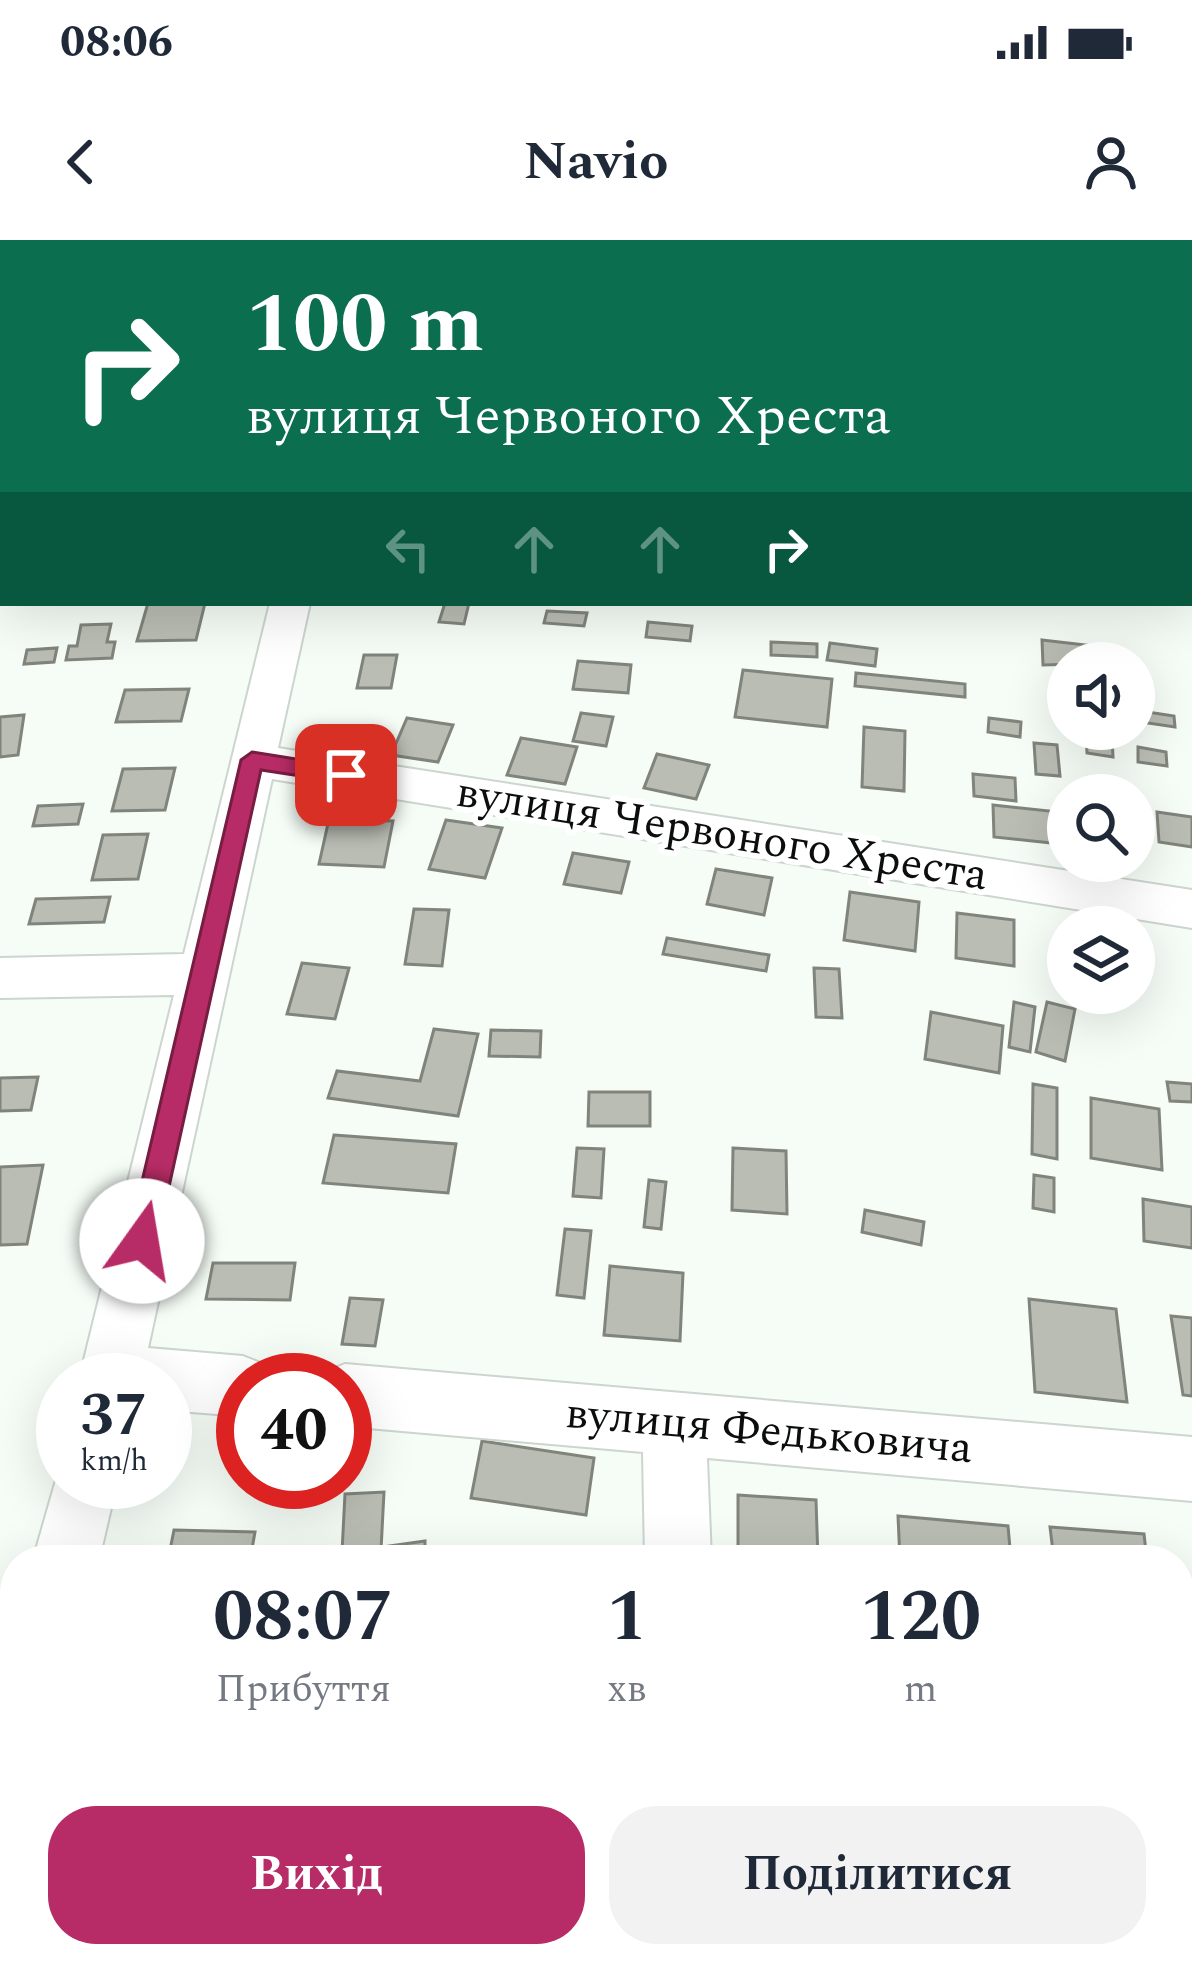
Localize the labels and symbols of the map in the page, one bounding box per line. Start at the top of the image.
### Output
pin [295,724,397,826]
street label: вулиця Червоного Хреста [451,758,993,910]
position arrow [79,1178,205,1304]
speed limit sign: 40 [216,1353,372,1509]
street label: вулиця Федьковича [563,1379,975,1483]

